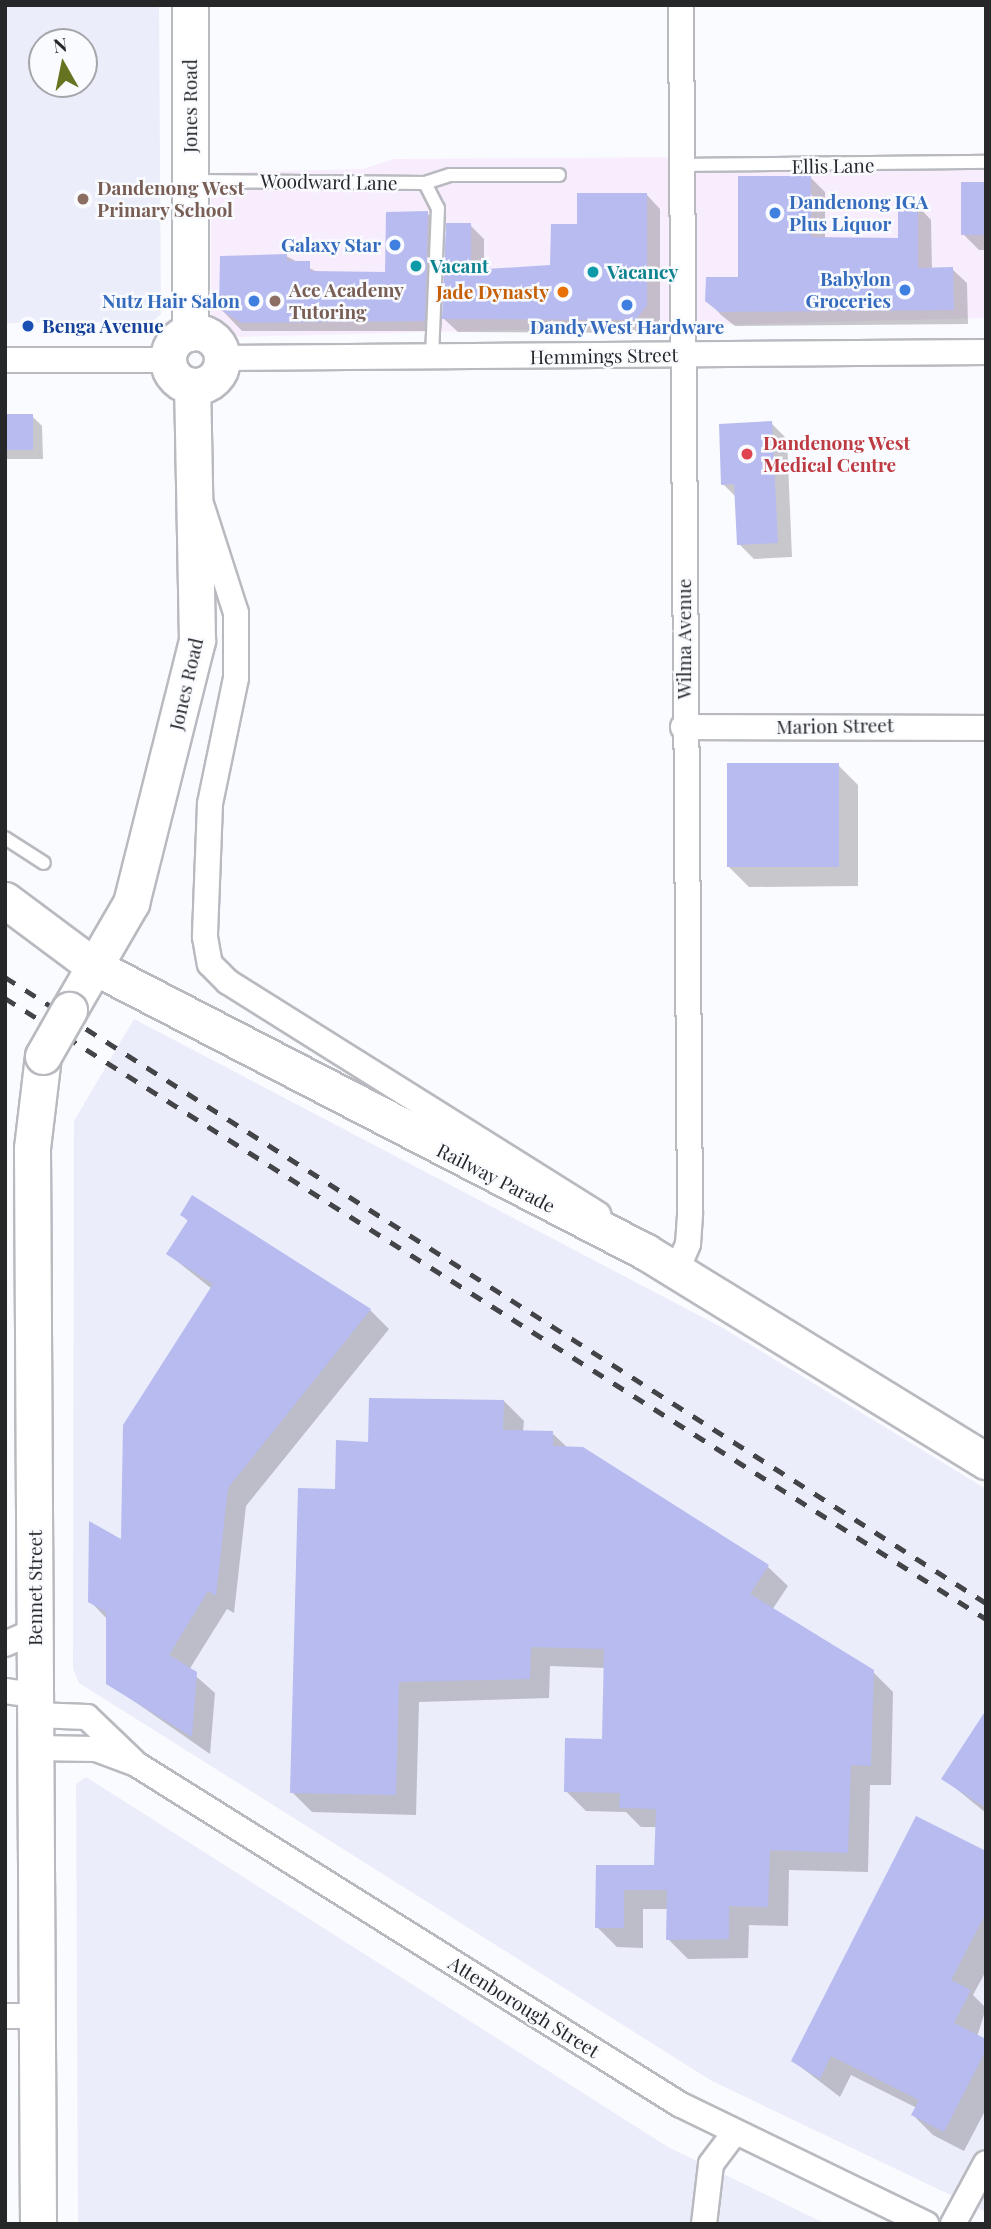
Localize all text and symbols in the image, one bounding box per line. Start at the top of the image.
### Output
north arrow [28,28,98,98]
text: N [51,30,69,58]
street label: Jones Road [179,59,201,153]
street label: Ellis Lane [791,154,875,178]
street label: Woodward Lane [260,169,398,195]
place label: Dandenong West Primary School [97,177,245,221]
marker: Dandenong West Primary School [75,191,91,207]
place label: Dandenong IGA Plus Liquor [789,191,928,235]
marker: Dandenong IGA Plus Liquor [767,205,783,221]
place label: Galaxy Star [281,234,381,256]
marker: Galaxy Star [387,237,403,253]
place label: Vacant [430,255,489,277]
marker: Vacant [408,258,424,274]
place label: Vacancy [607,261,678,283]
marker: Vacancy [585,264,601,280]
place label: Babylon Groceries [806,268,891,312]
place label: Ace Academy Tutoring [289,279,405,323]
place label: Jade Dynasty [436,281,549,303]
marker: Babylon Groceries [897,282,913,298]
marker: Jade Dynasty [555,284,571,300]
place label: Nutz Hair Salon [102,290,240,312]
marker: Nutz Hair Salon [246,293,262,309]
marker: Ace Academy Tutoring [267,293,283,309]
marker: Dandy West Hardware [619,297,635,313]
place label: Benga Avenue [42,315,165,337]
place label: Dandy West Hardware [529,316,725,338]
marker: Benga Avenue [20,318,36,334]
street label: Hemmings Street [530,343,678,369]
place label: Dandenong West Medical Centre [763,432,911,476]
marker: Dandenong West Medical Centre [737,444,757,464]
street label: Wilma Avenue [673,578,695,700]
street label: Jones Road [164,636,208,732]
street label: Marion Street [776,714,894,738]
street label: Railway Parade [433,1138,559,1218]
street label: Bennet Street [24,1530,46,1646]
street label: Attenborough Street [445,1951,603,2063]

